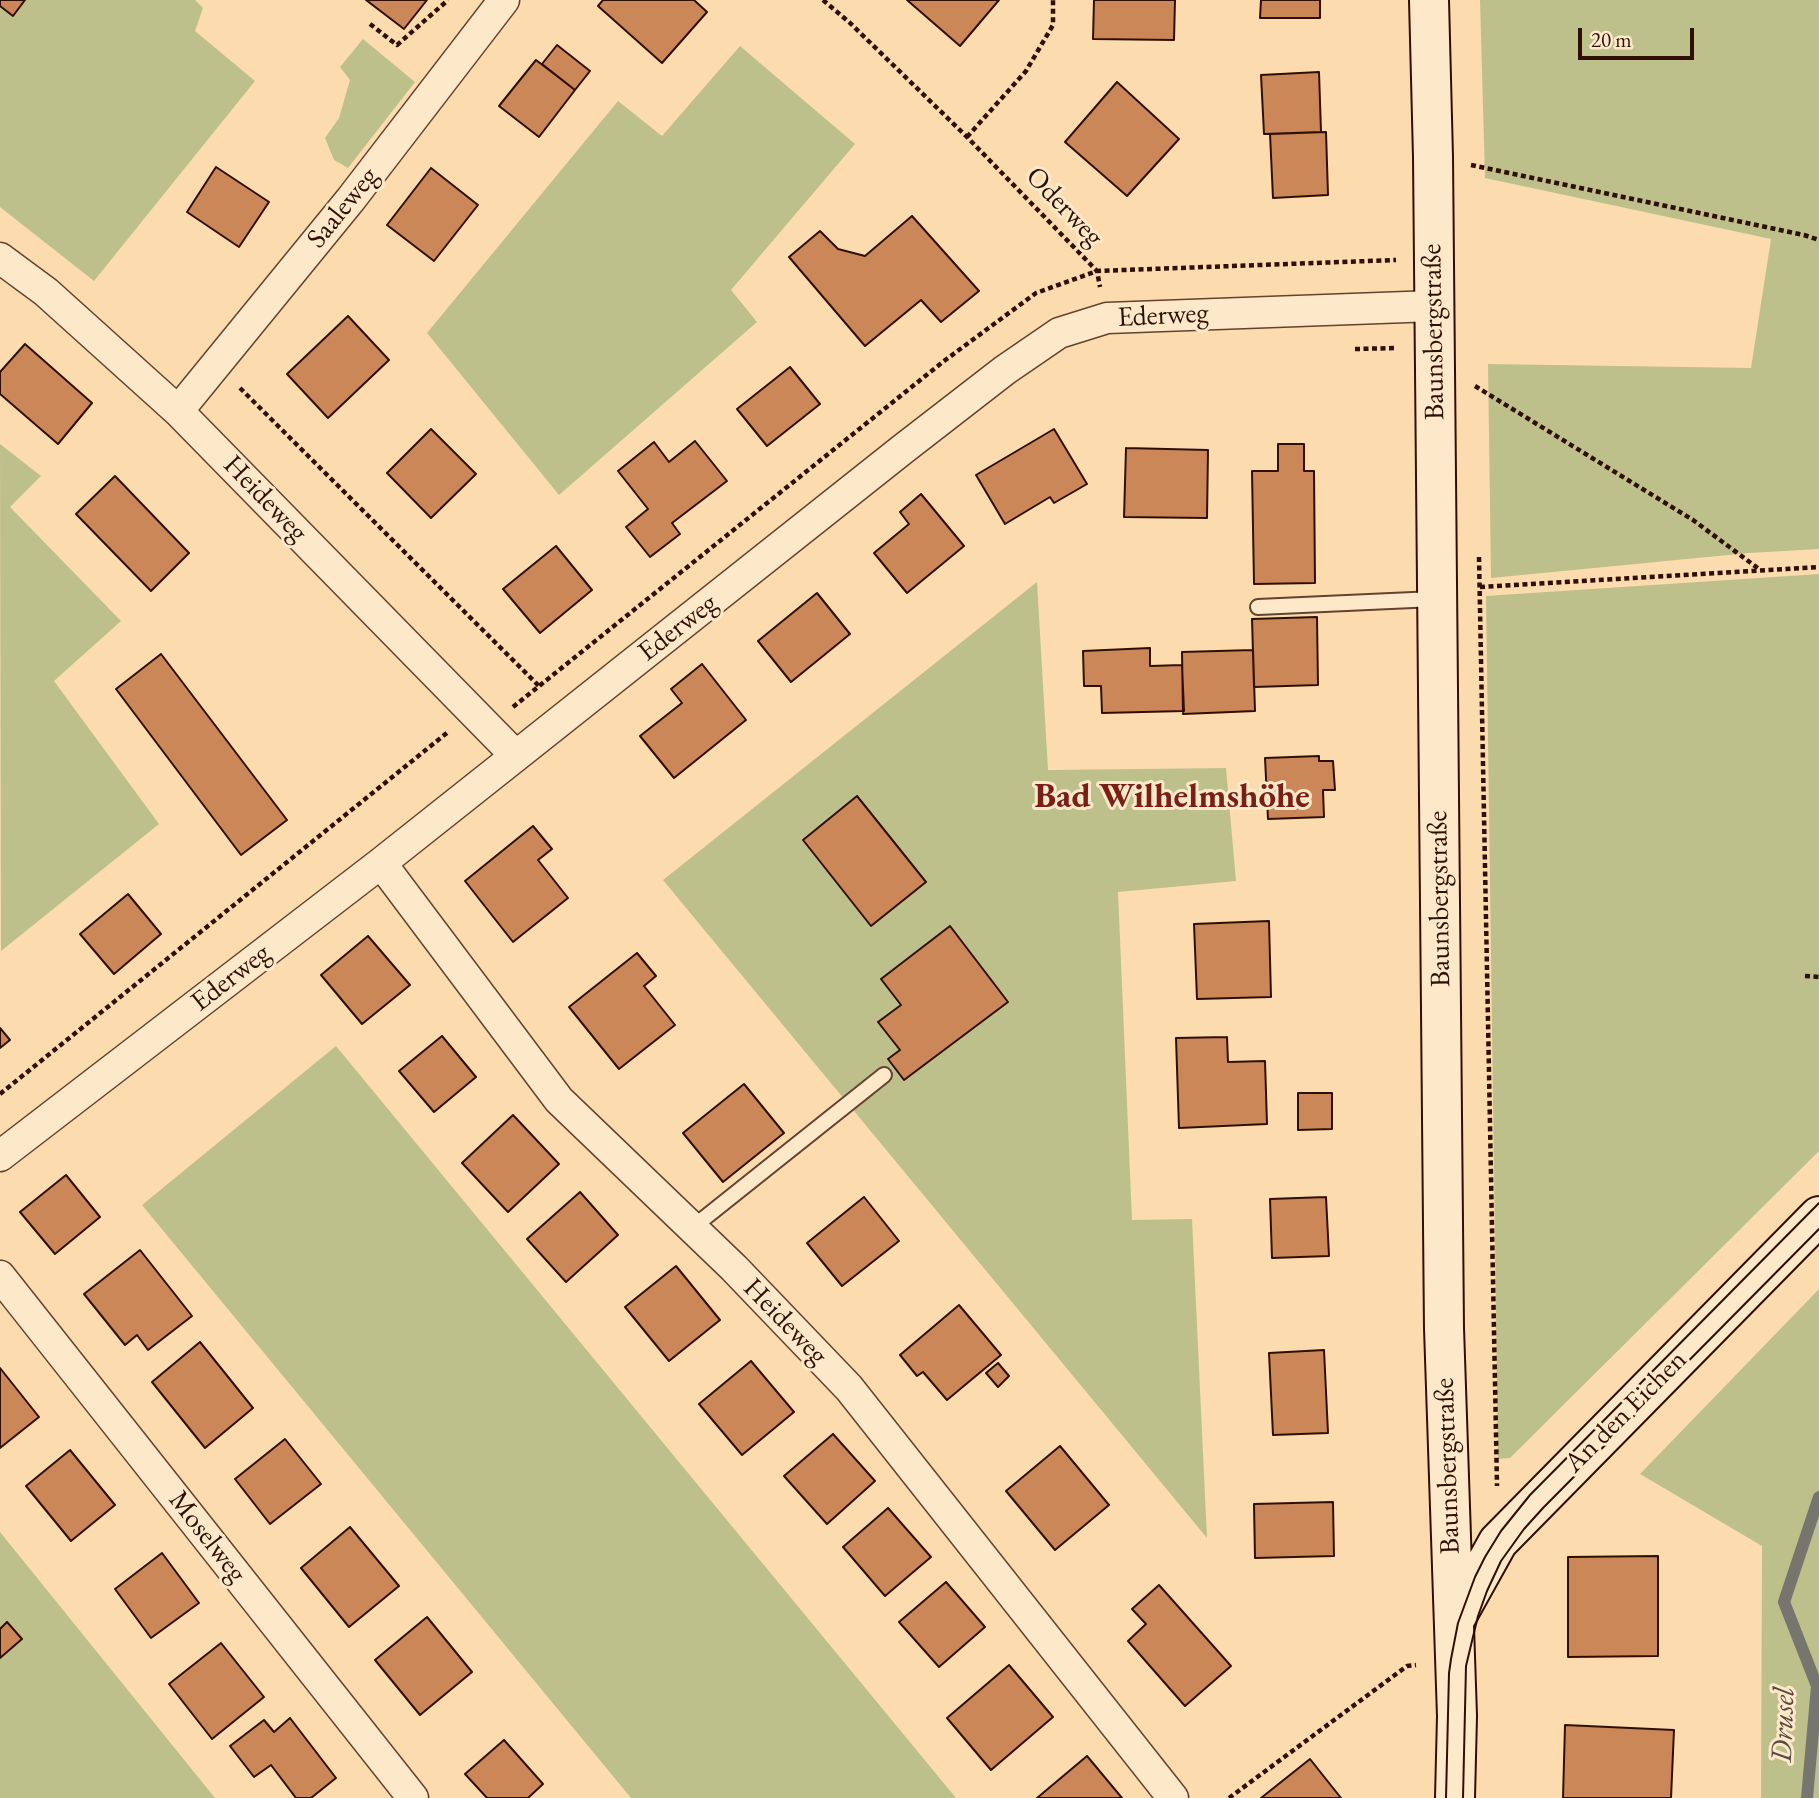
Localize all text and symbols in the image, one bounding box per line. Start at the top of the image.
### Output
scale bar [1581,14,1696,58]
text: 20 m [1591,26,1632,53]
street label: Oderweg [1018,160,1110,254]
street label: Saaleweg [300,161,386,255]
street label: Baunsbergstraße [1416,243,1452,421]
street label: Ederweg [1117,297,1209,335]
street label: Heideweg [216,449,314,549]
street label: Ederweg [632,587,724,669]
district label: Bad Wilhelmshöhe [1034,776,1310,818]
street label: Baunsbergstraße [1422,810,1458,988]
street label: Ederweg [185,937,277,1019]
street label: Heideweg [736,1272,834,1372]
street label: An den Eichen [1558,1344,1694,1480]
street label: Baunsbergstraße [1428,1377,1468,1555]
street label: Moselweg [161,1485,253,1589]
water label: Drusel [1765,1687,1803,1763]

